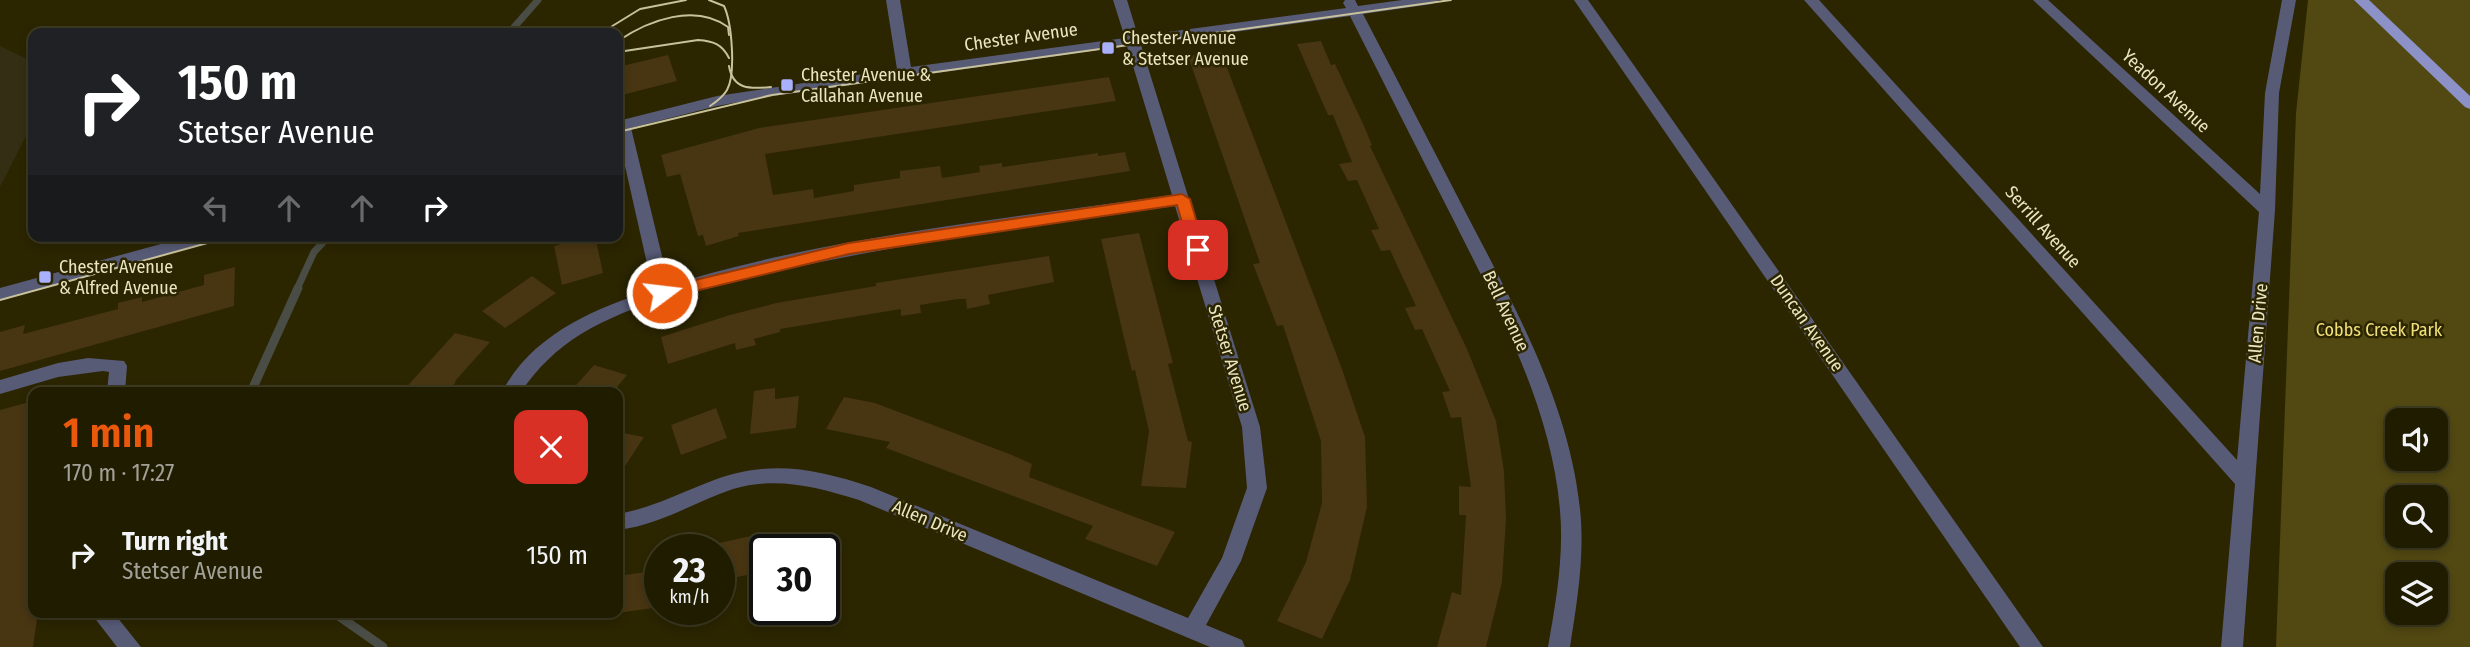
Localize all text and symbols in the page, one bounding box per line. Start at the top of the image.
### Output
street label: Chester Avenue [963,18,1079,56]
place label: Chester Avenue & Stetser Avenue [1122,27,1249,70]
marker: Chester Avenue & Stetser Avenue [1100,40,1116,56]
street label: Yeadon Avenue [2117,45,2215,137]
text: 150 m [178,53,297,112]
icon: right [63,56,154,147]
place label: Chester Avenue & Callahan Avenue [801,64,931,107]
marker: Chester Avenue & Callahan Avenue [779,77,795,93]
text: Stetser Avenue [178,113,374,151]
street label: Serrill Avenue [2000,181,2086,273]
icon: left [197,189,235,227]
icon: ahead [270,189,308,227]
icon: ahead [343,189,381,227]
icon: right [416,189,454,227]
pin [1168,220,1228,280]
icon: arrive [1179,231,1217,269]
place label: Chester Avenue & Alfred Avenue [59,256,178,299]
position arrow [625,256,699,330]
street label: Bell Avenue [1478,267,1534,355]
marker: Chester Avenue & Alfred Avenue [37,269,53,285]
street label: Duncan Avenue [1765,270,1849,376]
street label: Allen Drive [2244,282,2272,364]
street label: Stetser Avenue [1203,302,1257,414]
park label: Cobbs Creek Park [2316,319,2443,341]
text: 1 min [63,408,154,458]
map controls [2385,408,2448,625]
button: sound [2385,408,2448,471]
button: close [514,410,588,484]
text: 170 m · 17:27 [63,459,174,487]
button: search [2385,485,2448,548]
street label: Allen Drive [889,495,971,547]
text: Turn right [122,526,228,557]
speed limit sign: 30 [749,534,840,625]
icon: right [63,536,101,574]
text: 150 m [526,540,588,571]
text: 23 [673,549,706,591]
text: Stetser Avenue [122,557,263,585]
button: layers [2385,562,2448,625]
text: km/h [669,586,710,608]

